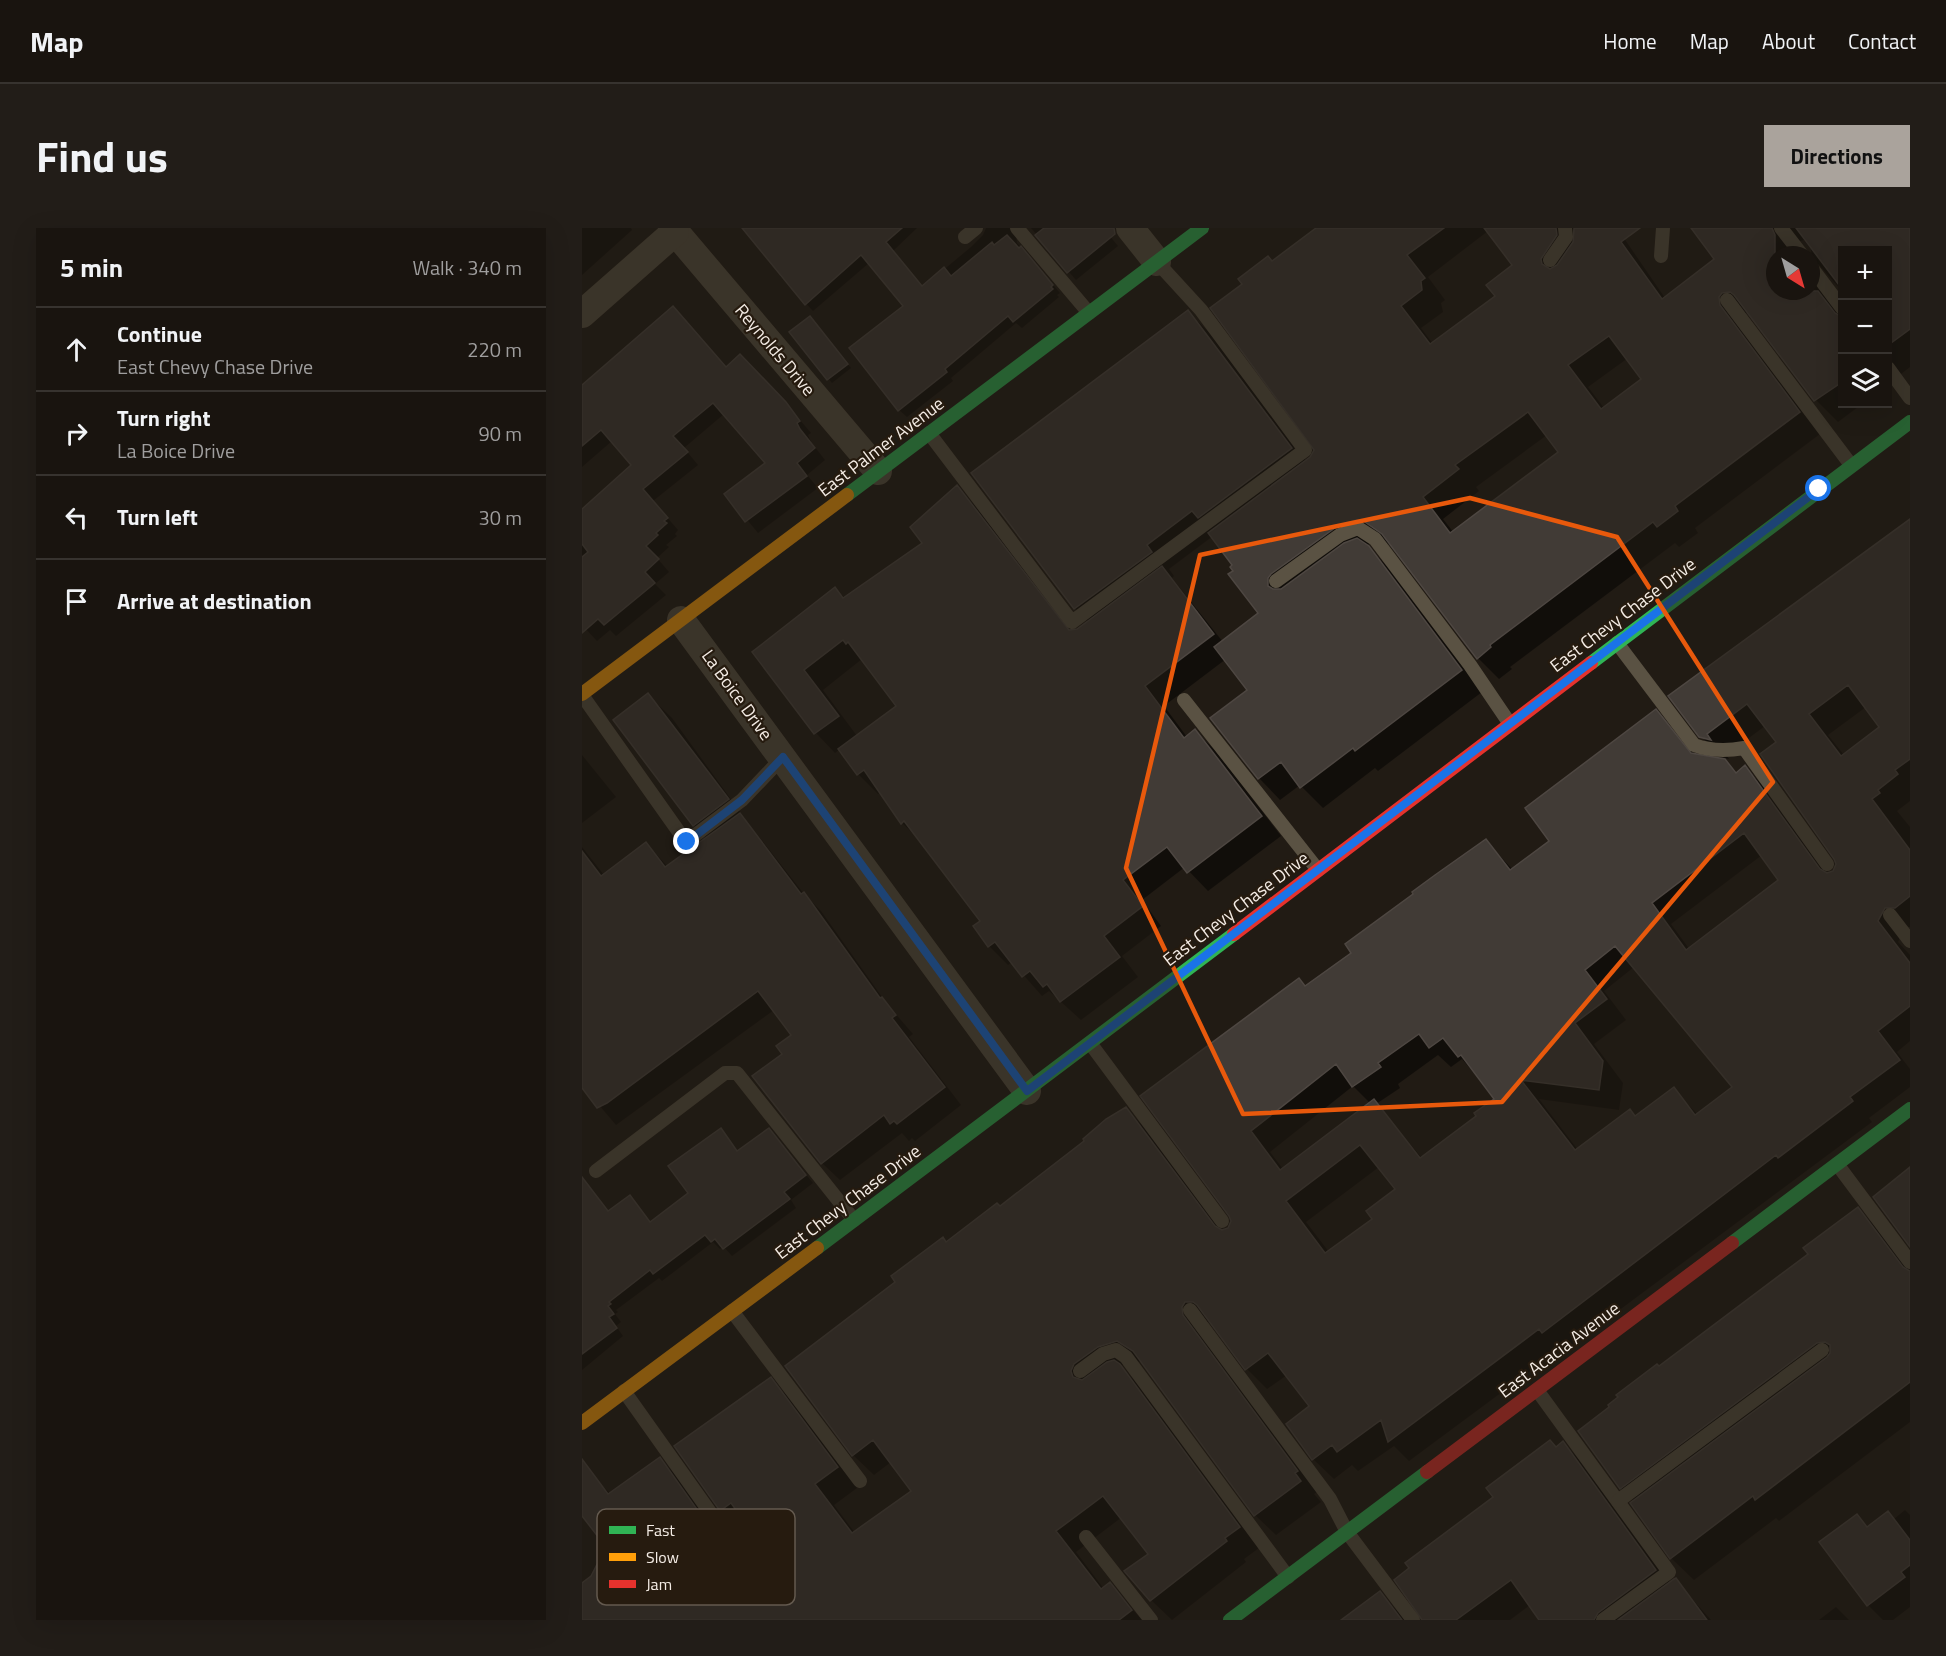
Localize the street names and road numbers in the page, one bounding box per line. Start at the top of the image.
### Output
street label: Reynolds Drive [729,298,822,402]
street label: East Palmer Avenue [812,390,950,503]
street label: East Chevy Chase Drive [1544,551,1701,679]
street label: La Boice Drive [695,644,780,746]
street label: East Chevy Chase Drive [1157,845,1314,973]
street label: East Chevy Chase Drive [769,1138,926,1266]
street label: East Acacia Avenue [1492,1295,1625,1404]

